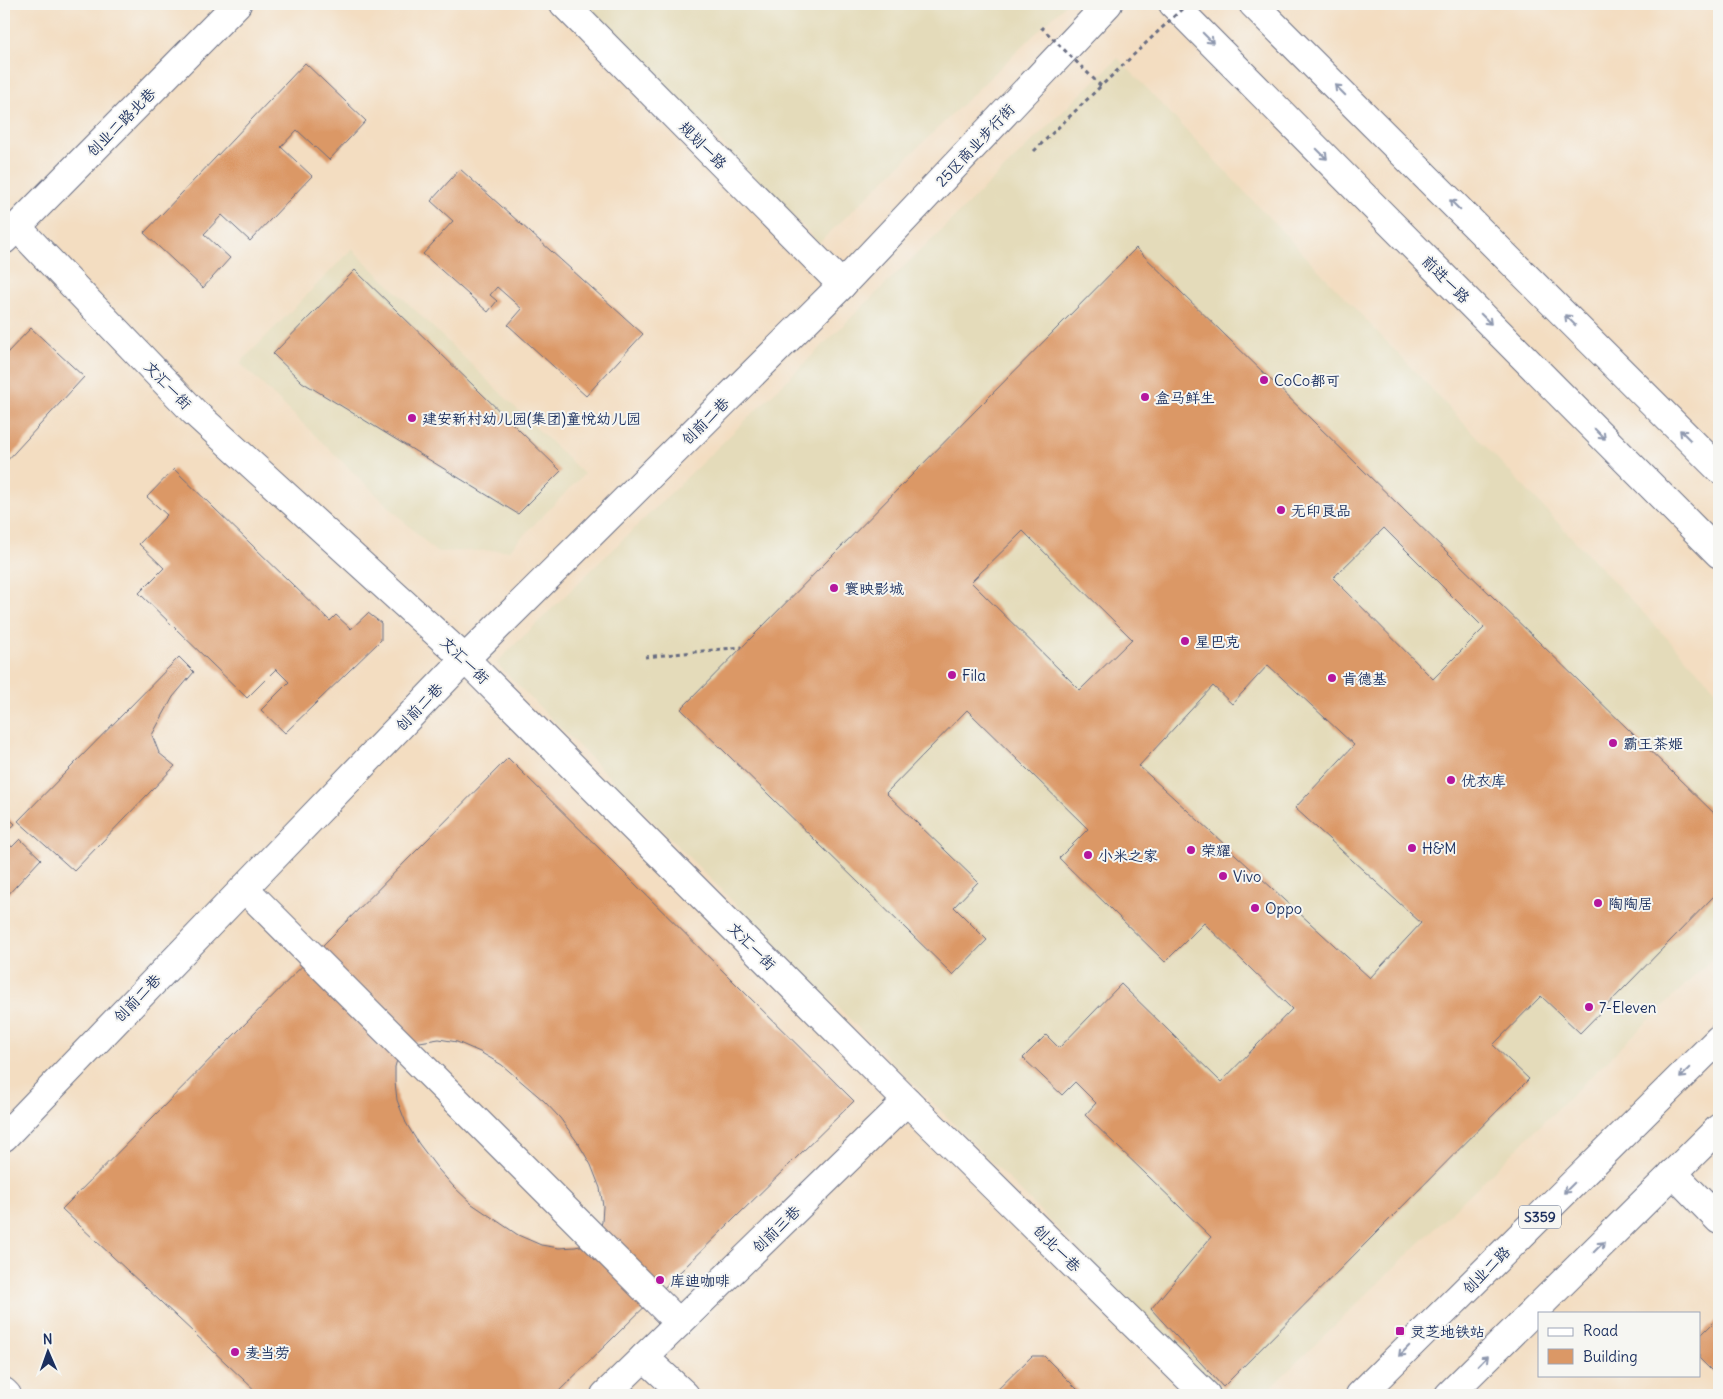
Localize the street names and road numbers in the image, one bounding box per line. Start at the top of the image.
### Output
street label: 创业二路北巷 [82,83,160,161]
street label: 25区商业步行街 [932,99,1018,191]
street label: 规划一路 [675,117,731,173]
street label: 前进一路 [1418,251,1474,307]
street label: 文汇一街 [140,357,196,413]
street label: 创前二巷 [677,393,733,449]
street label: 文汇一街 [437,632,493,688]
street label: 创前二巷 [391,679,447,735]
street label: 文汇一街 [724,918,780,974]
street label: 创前二巷 [109,970,165,1026]
street label: 创前三巷 [748,1201,804,1257]
road number: S359 [1519,1206,1561,1228]
street label: 创北一巷 [1029,1220,1085,1276]
street label: 创业二路 [1458,1242,1514,1298]

